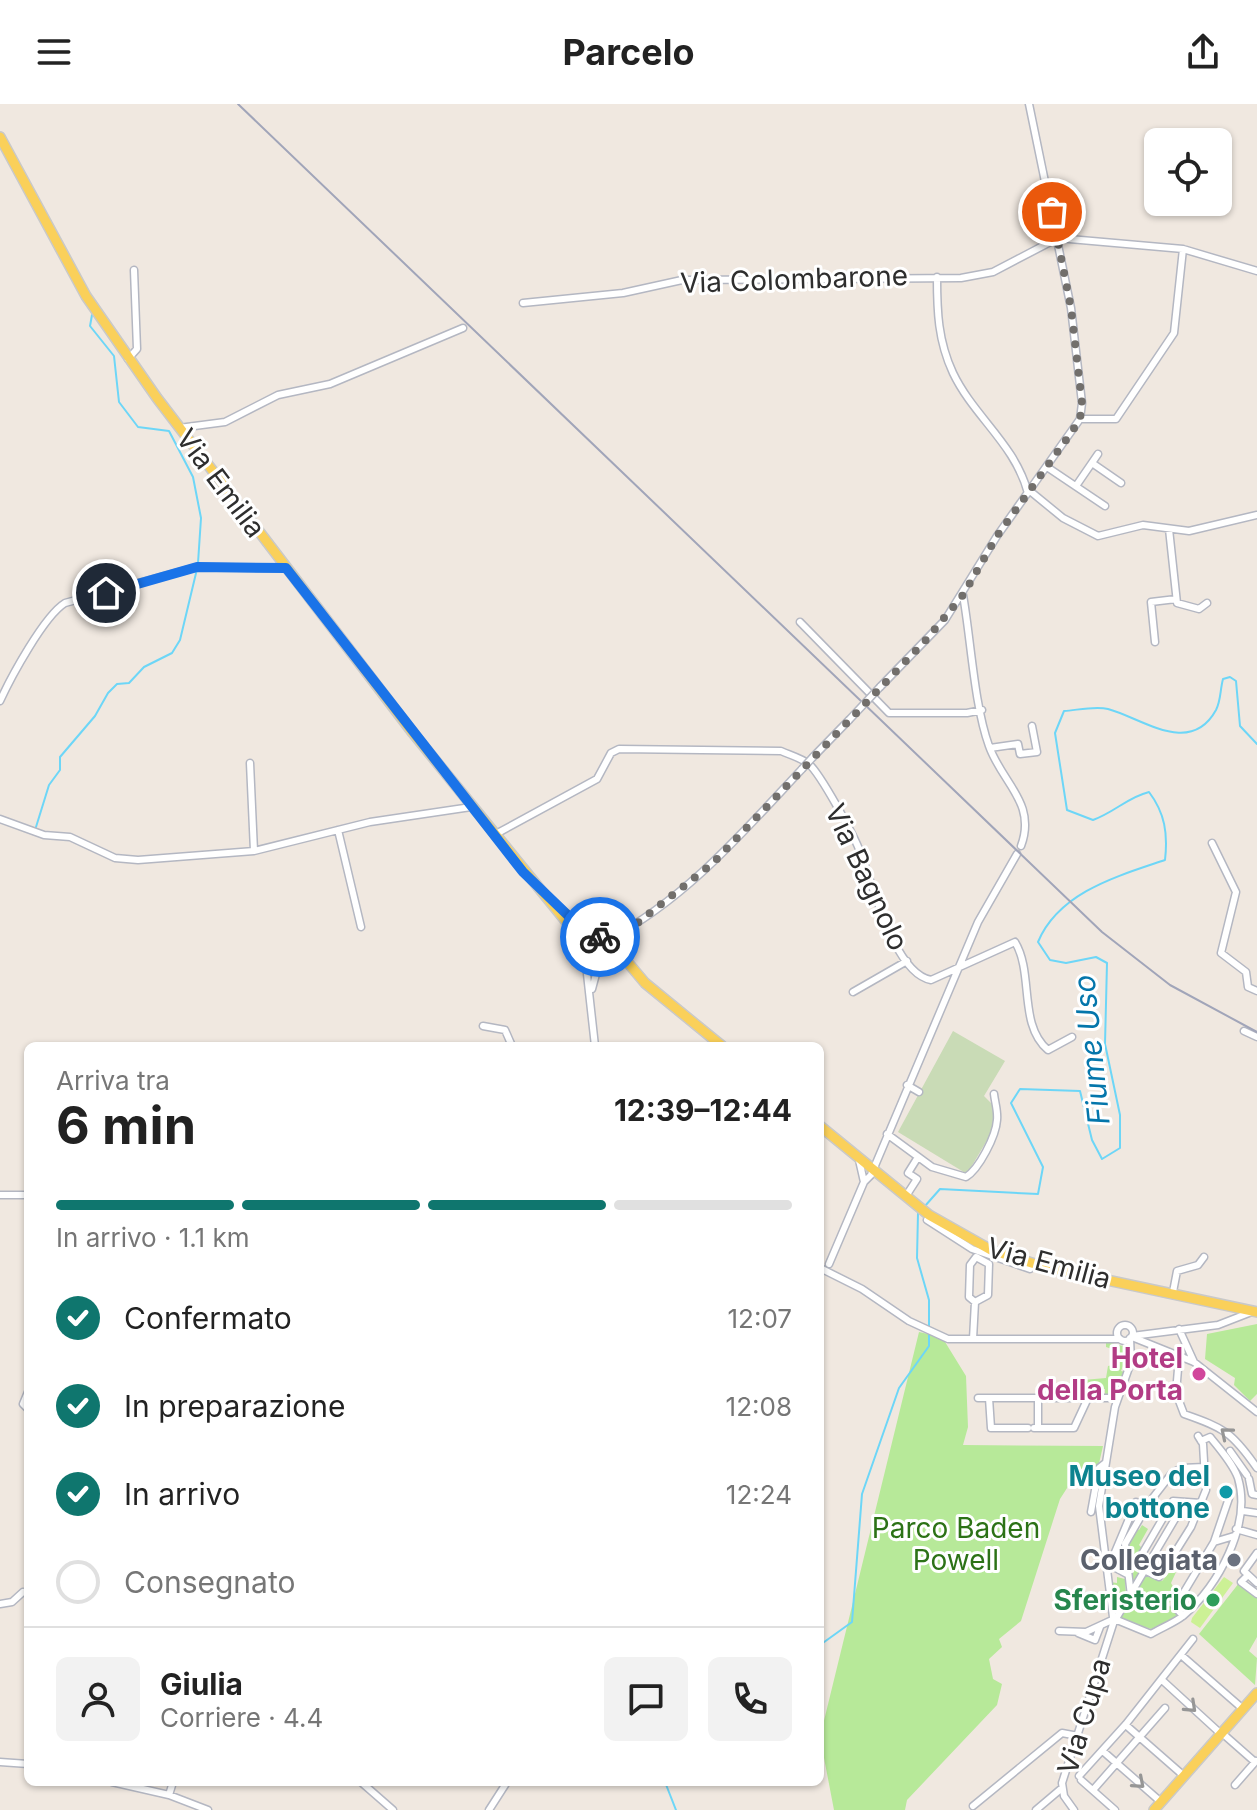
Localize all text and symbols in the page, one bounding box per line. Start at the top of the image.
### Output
icon: menu [32,30,76,74]
text: Parcelo [562,30,695,74]
icon: share [1181,30,1225,74]
map controls [1144,128,1232,216]
button: locate [1144,128,1232,216]
pin [1018,178,1086,246]
icon: bag [1030,190,1074,234]
street label: Via Colombarone [680,258,908,300]
street label: Via Emilia [169,422,273,544]
pin [72,559,140,627]
icon: home [84,571,128,615]
street label: Via Bagnolo [818,798,916,956]
courier [560,897,640,977]
icon: bike [578,915,622,959]
water label: Fiume Uso [1065,973,1117,1127]
text: Arriva tra [56,1065,170,1096]
text: 12:39–12:44 [614,1092,792,1128]
text: 6 min [56,1094,196,1157]
text: In arrivo · 1.1 km [56,1222,250,1253]
street label: Via Emilia [983,1230,1115,1296]
icon: check [56,1296,100,1340]
text: Confermato [124,1300,292,1336]
text: 12:07 [727,1303,792,1334]
place label: Hotel della Porta [1037,1341,1183,1407]
marker: Hotel della Porta [1190,1365,1208,1383]
icon: check [56,1384,100,1428]
text: In preparazione [124,1388,346,1424]
text: 12:08 [726,1391,792,1422]
one-way arrow [1221,1428,1235,1443]
place label: Museo del bottone [1068,1459,1210,1525]
icon: check [56,1472,100,1516]
text: In arrivo [124,1476,240,1512]
text: 12:24 [726,1479,792,1510]
marker: Museo del bottone [1217,1483,1235,1501]
park label: Parco Baden Powell [872,1511,1040,1577]
place label: Collegiata [1080,1543,1218,1577]
marker: Collegiata [1225,1551,1243,1569]
text: Consegnato [124,1564,295,1600]
place label: Sferisterio [1054,1583,1197,1617]
marker: Sferisterio [1204,1591,1222,1609]
street label: Via Cupa [1050,1654,1118,1778]
button: person [56,1657,140,1741]
button: chat [604,1657,688,1741]
button: phone [708,1657,792,1741]
text: Giulia [160,1666,243,1702]
one-way arrow [1182,1698,1196,1713]
text: Corriere · 4.4 [160,1702,323,1733]
one-way arrow [1129,1773,1144,1788]

